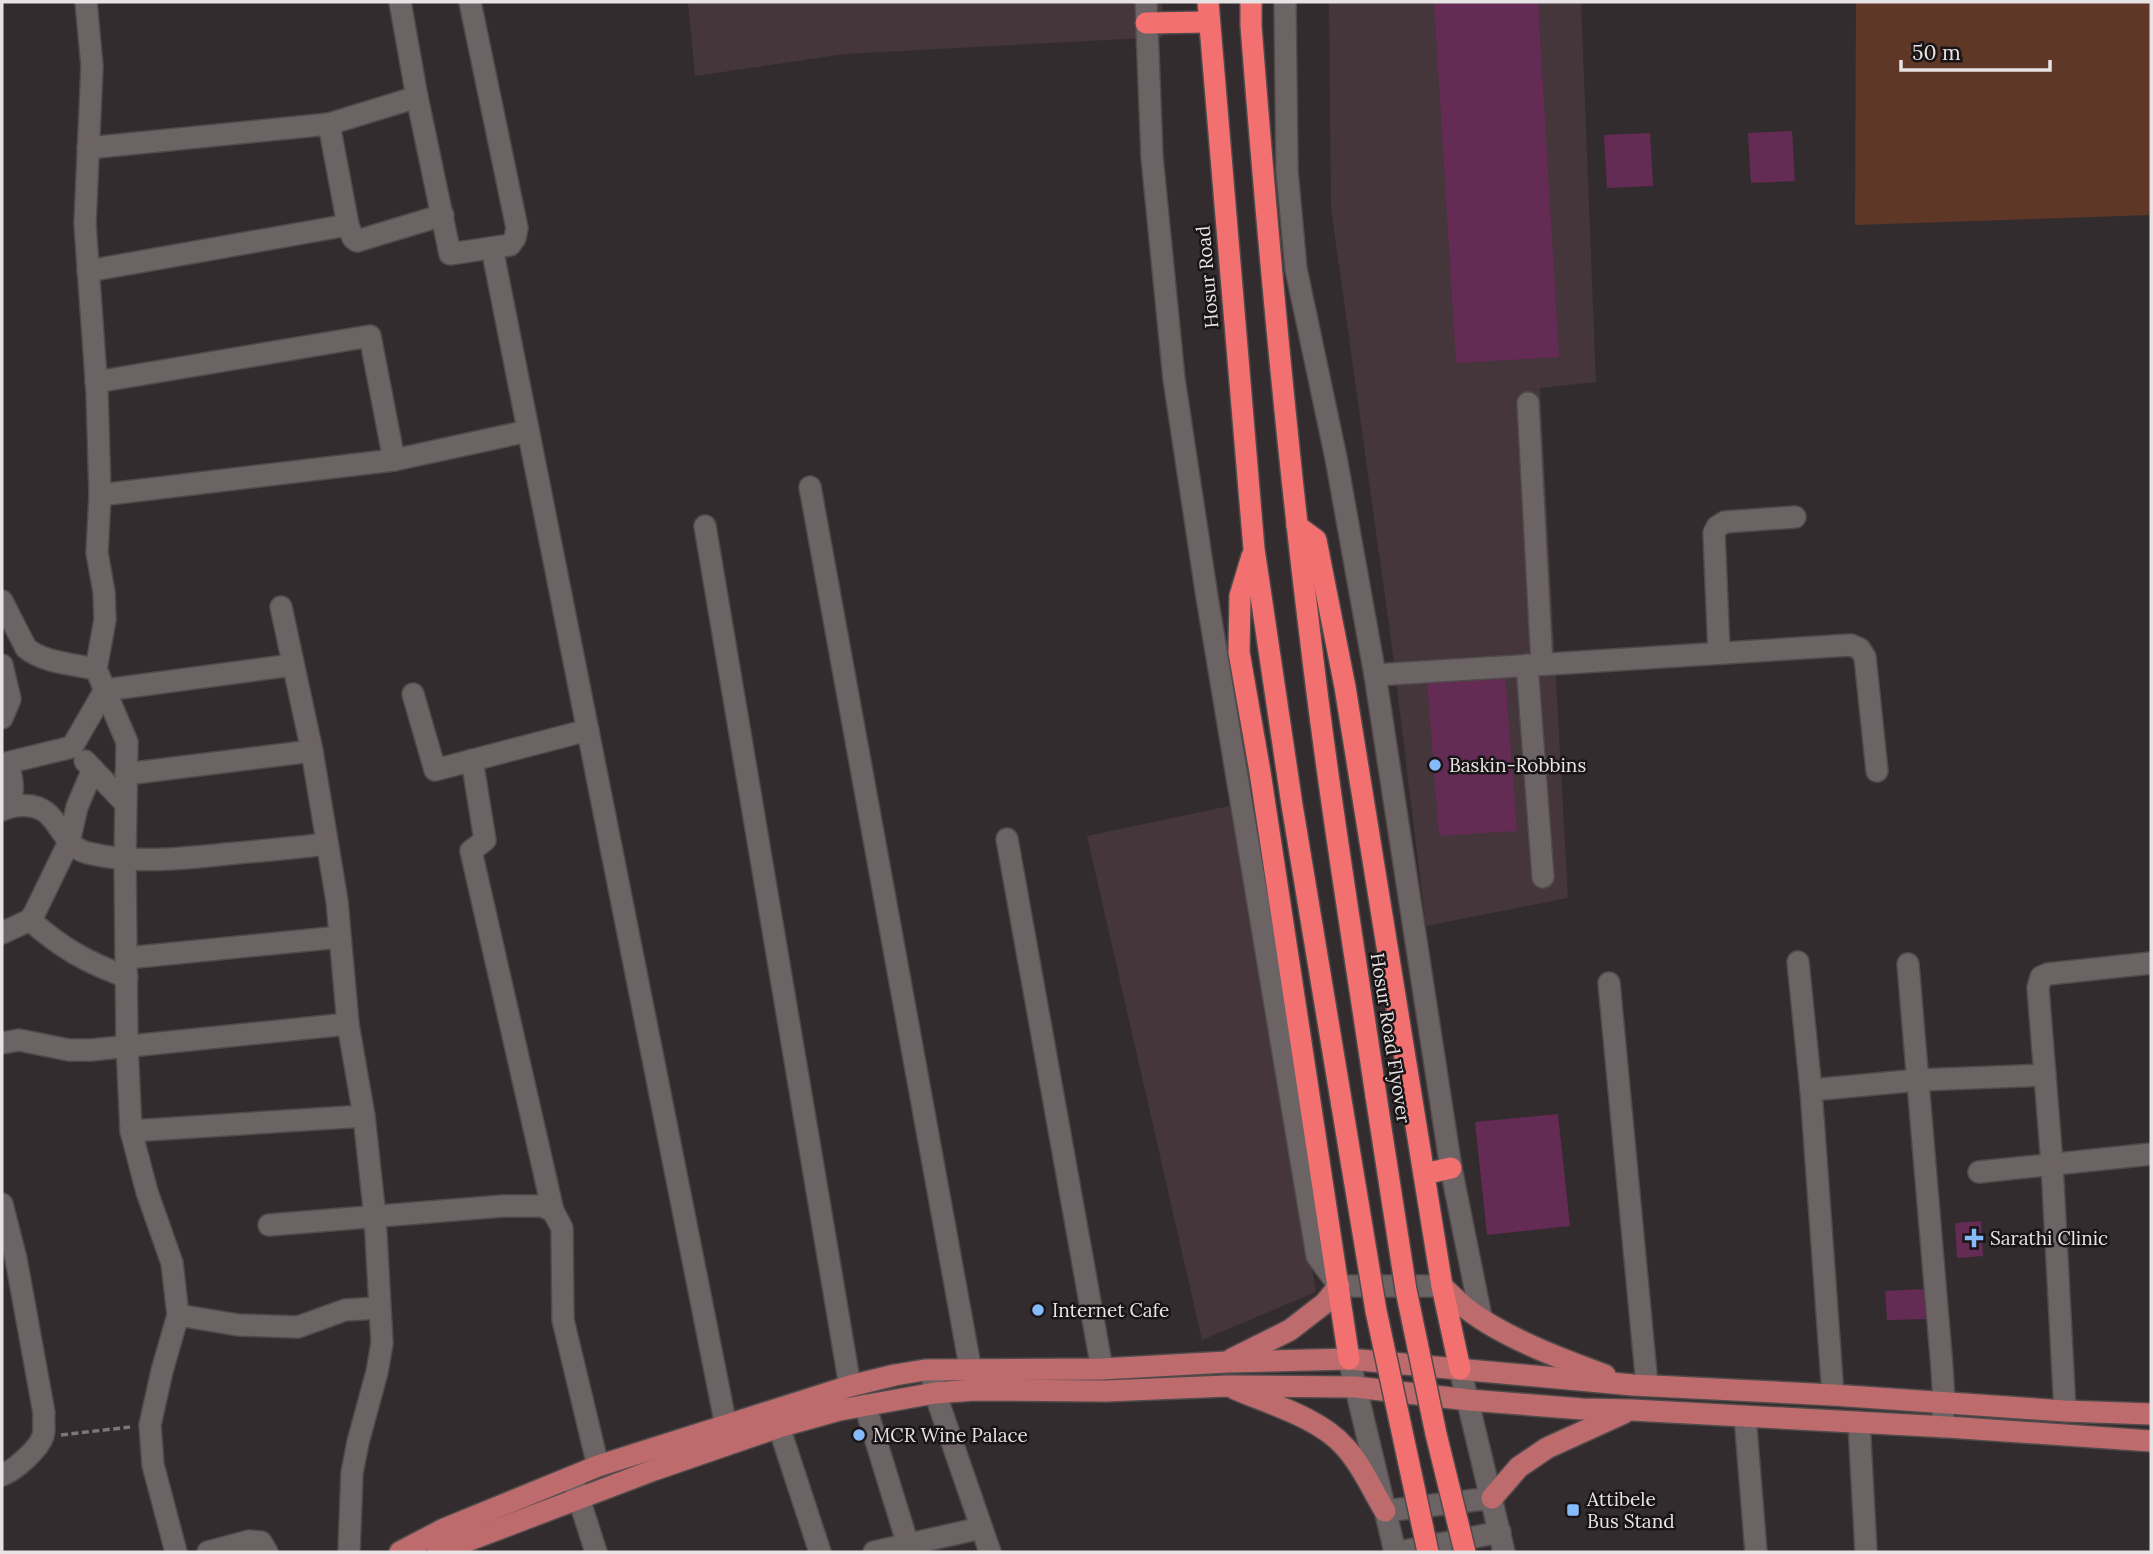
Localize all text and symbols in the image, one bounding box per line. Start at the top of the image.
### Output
scale bar [1901,28,2050,72]
text: 50 m [1912,39,1961,66]
street label: Hosur Road [1191,225,1223,329]
place label: Baskin-Robbins [1449,753,1586,777]
marker: Baskin-Robbins [1427,757,1443,773]
street label: Hosur Road Flyover [1366,951,1416,1126]
place label: Sarathi Clinic [1990,1226,2108,1250]
marker: Sarathi Clinic [1964,1228,1984,1248]
place label: Internet Cafe [1052,1298,1169,1322]
marker: Internet Cafe [1030,1302,1046,1318]
place label: MCR Wine Palace [873,1423,1028,1447]
marker: MCR Wine Palace [851,1427,867,1443]
place label: Attibele Bus Stand [1586,1487,1675,1533]
marker: Attibele Bus Stand [1565,1502,1581,1518]

